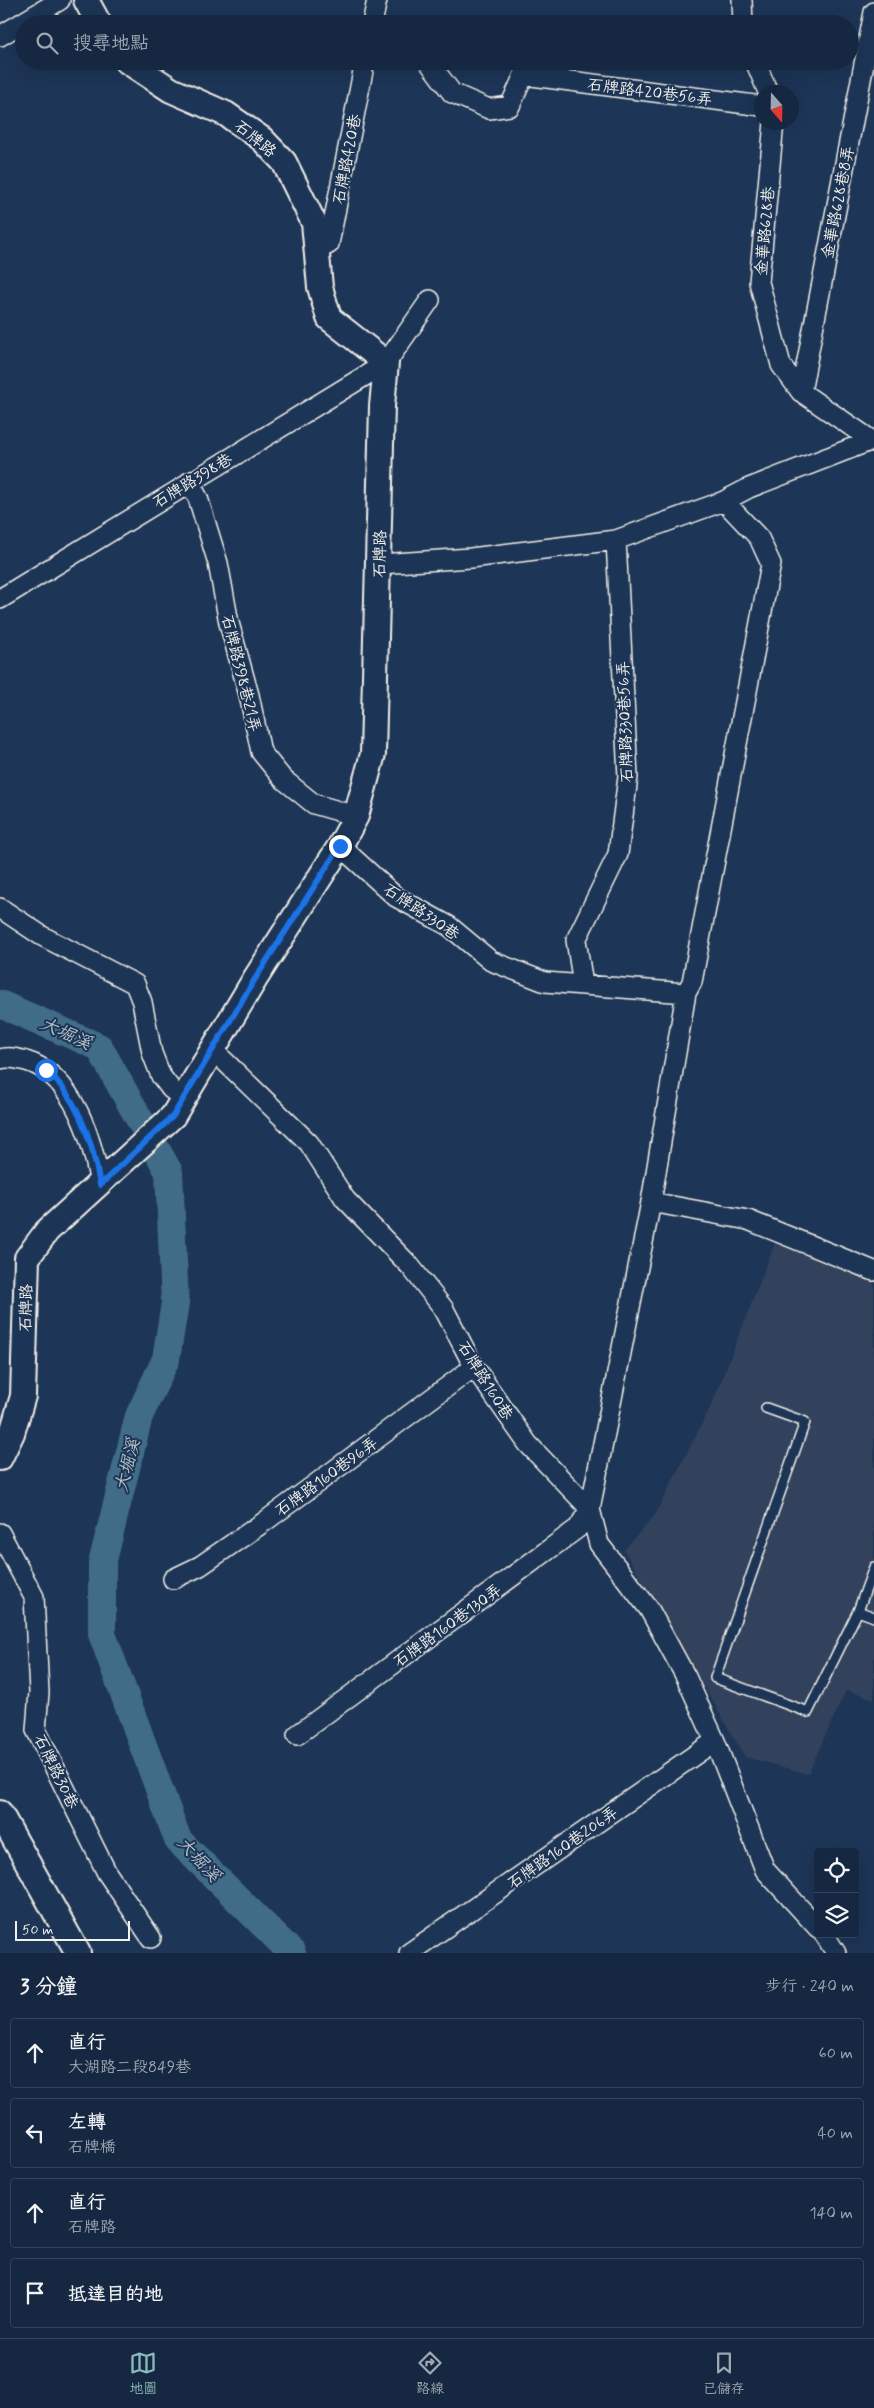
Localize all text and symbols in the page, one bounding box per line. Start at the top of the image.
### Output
search box [15,15,859,70]
icon: search [33,29,61,57]
text: 搜尋地點 [73,31,149,56]
street label: 石牌路420巷56弄 [586,74,714,111]
north arrow [754,85,799,130]
street label: 石牌路420巷 [328,112,366,206]
street label: 石牌路 [230,116,280,162]
street label: 金華路628巷8弄 [817,144,860,260]
street label: 金華路628巷 [751,186,780,277]
street label: 石牌路398巷 [149,449,237,513]
street label: 石牌路 [370,530,391,578]
street label: 石牌路398巷21弄 [216,613,265,734]
street label: 石牌路330巷56弄 [613,661,638,783]
route end [329,835,352,858]
street label: 石牌路330巷 [379,879,463,945]
water label: 大堀溪 [36,1012,96,1056]
route start [35,1059,58,1082]
street label: 石牌路 [16,1284,37,1332]
street label: 石牌路160巷 [452,1337,517,1424]
street label: 石牌路160巷96弄 [271,1433,383,1522]
water label: 大堀溪 [110,1435,146,1494]
street label: 石牌路160巷130弄 [389,1580,506,1673]
street label: 石牌路30巷 [29,1731,83,1812]
street label: 石牌路160巷206弄 [504,1802,622,1894]
water label: 大堀溪 [171,1832,226,1888]
map controls [814,1848,859,1938]
button: locate [814,1848,859,1893]
button: layers [814,1893,859,1938]
scale bar [15,1918,130,1941]
text: 50 m [22,1921,53,1939]
text: 3 分鐘 [20,1973,77,2001]
text: 步行 · 240 m [765,1976,854,1997]
text: 直行 [68,2030,106,2055]
icon: ahead [21,2039,49,2067]
text: 60 m [819,2043,853,2064]
text: 大湖路二段849巷 [68,2057,191,2078]
text: 左轉 [68,2110,106,2135]
icon: left [21,2119,49,2147]
text: 40 m [817,2123,853,2144]
text: 石牌橋 [68,2137,116,2158]
text: 直行 [68,2190,106,2215]
icon: ahead [21,2199,49,2227]
text: 140 m [809,2203,853,2224]
text: 石牌路 [68,2217,116,2238]
icon: arrive [21,2279,49,2307]
text: 抵達目的地 [68,2282,163,2307]
tab: 地圖 [129,2349,157,2398]
tab: 路線 [416,2349,444,2398]
tab: 已儲存 [703,2349,745,2398]

